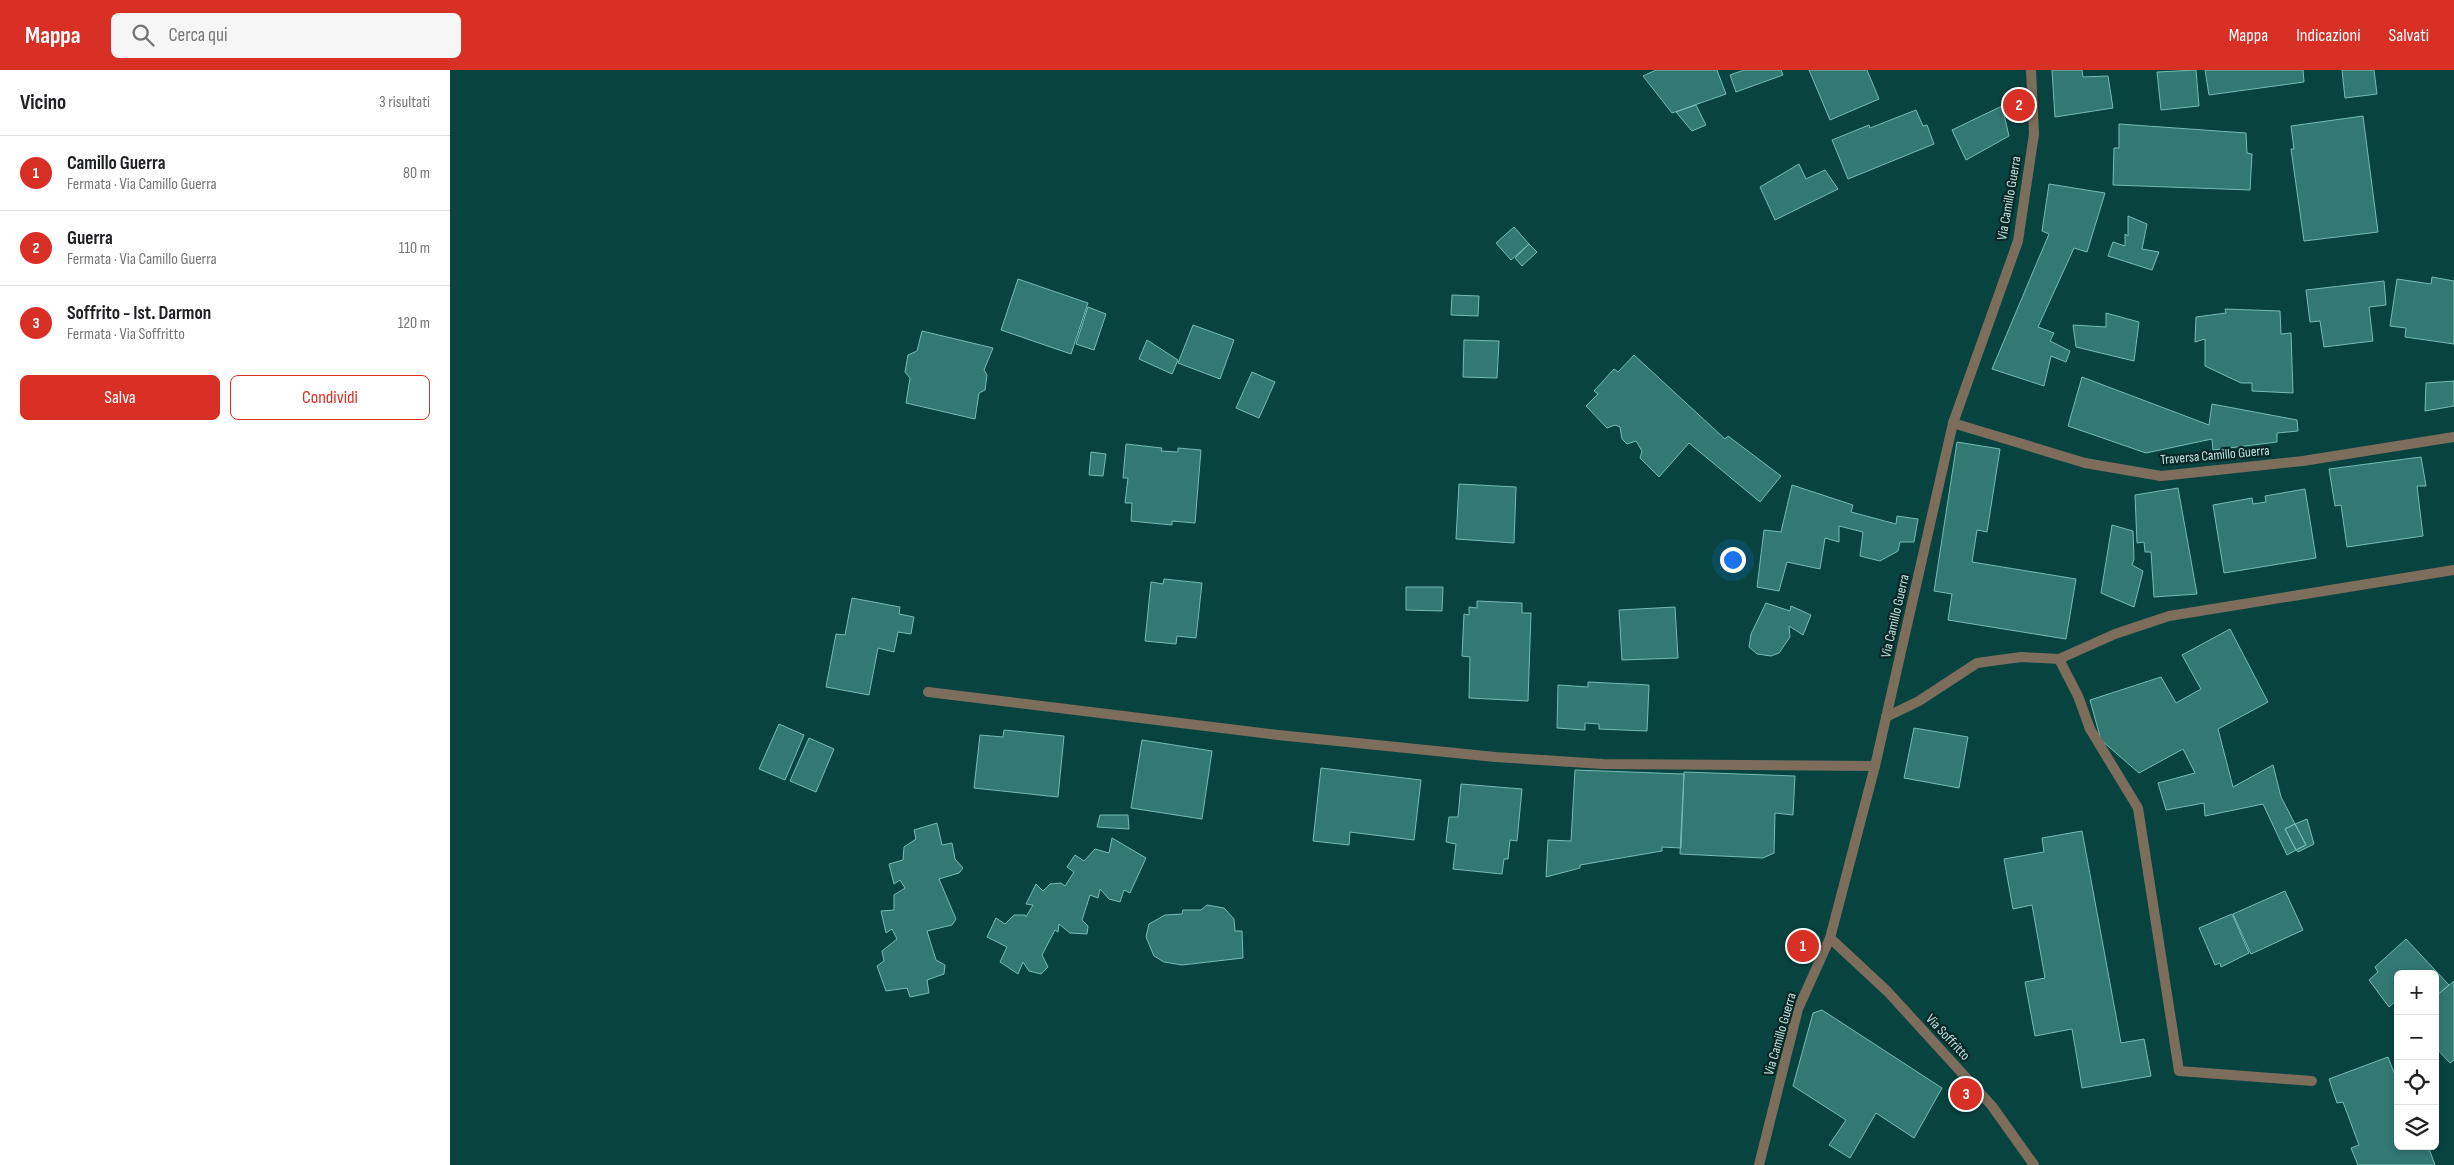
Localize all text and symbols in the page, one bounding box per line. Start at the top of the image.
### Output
search box [111,13,461,58]
text: Mappa [25,21,81,50]
icon: search [129,21,157,49]
text: Cerca qui [169,24,227,47]
text: Mappa [2229,25,2268,46]
text: Indicazioni [2296,25,2361,46]
text: Salvati [2389,25,2429,46]
pin: 2 [2003,86,2035,124]
text: Vicino [20,90,66,115]
text: 3 risultati [379,93,430,112]
text: Camillo Guerra [67,152,165,175]
street label: Via Camillo Guerra [1993,155,2025,241]
text: 1 [33,164,39,183]
text: 80 m [403,164,430,183]
text: Fermata · Via Camillo Guerra [67,175,217,194]
text: Guerra [67,227,113,250]
text: 2 [32,239,40,258]
text: 110 m [399,239,430,258]
text: Fermata · Via Camillo Guerra [67,250,217,269]
text: Soffrito - Ist. Darmon [67,302,211,325]
text: 3 [32,314,40,333]
text: 120 m [398,314,430,333]
text: Fermata · Via Soffritto [67,325,185,344]
button: Salva [20,375,220,420]
button: Condividi [230,375,430,420]
street label: Traversa Camillo Guerra [2160,442,2270,468]
your location [1720,547,1746,573]
street label: Via Camillo Guerra [1877,573,1913,659]
pin: 1 [1787,927,1819,965]
map controls [2394,970,2439,1150]
button: + [2394,970,2439,1015]
street label: Via Camillo Guerra [1760,991,1800,1077]
street label: Via Soffritto [1922,1010,1974,1064]
button: − [2394,1015,2439,1060]
button: locate [2394,1060,2439,1105]
pin: 3 [1950,1075,1982,1113]
button: layers [2394,1105,2439,1150]

